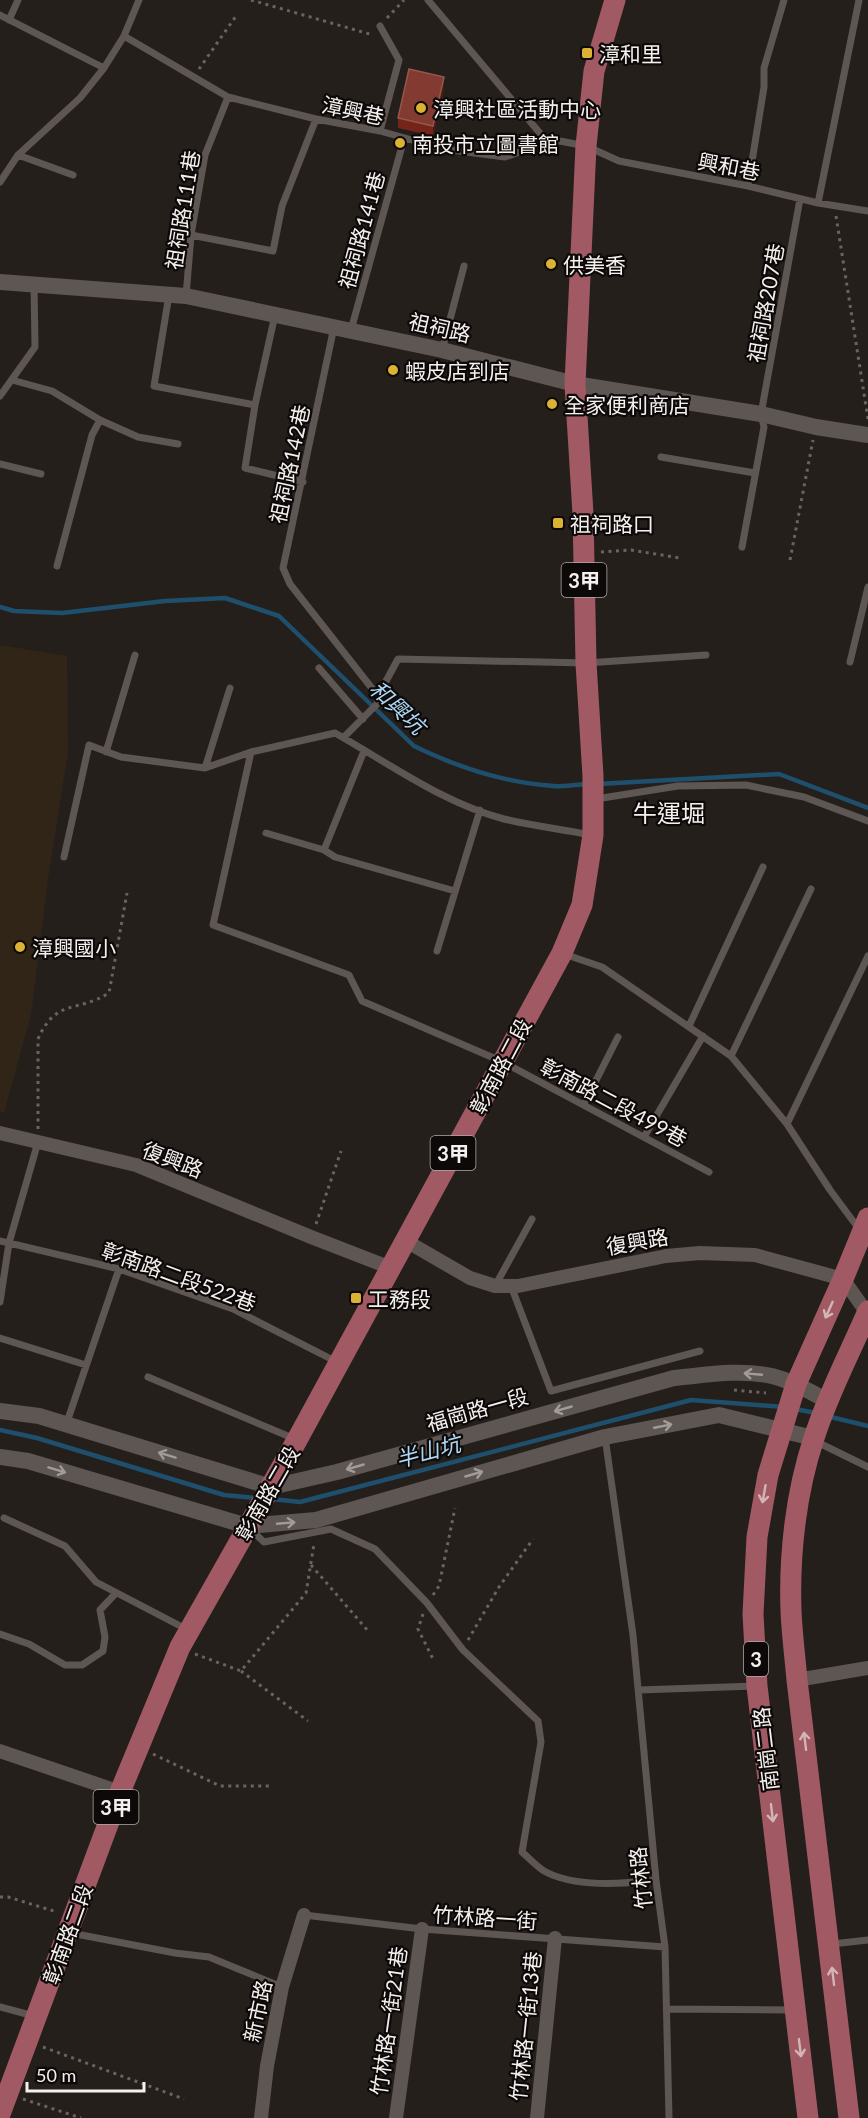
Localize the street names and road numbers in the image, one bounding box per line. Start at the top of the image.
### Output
street label: 漳興巷 [320,91,386,129]
street label: 興和巷 [696,148,762,184]
street label: 祖祠路111巷 [160,149,204,271]
street label: 祖祠路141巷 [333,169,389,291]
street label: 祖祠路207巷 [742,241,788,365]
street label: 祖祠路 [406,308,474,346]
street label: 祖祠路142巷 [264,402,314,526]
road number: 3甲 [562,563,606,597]
street label: 彰南路二段 [464,1014,536,1118]
street label: 彰南路二段499巷 [536,1053,692,1151]
street label: 復興路 [139,1136,207,1182]
road number: 3甲 [430,1136,476,1170]
street label: 復興路 [604,1223,670,1259]
street label: 彰南路二段522巷 [98,1236,260,1316]
street label: 福崗路一段 [423,1383,531,1435]
street label: 彰南路二段 [230,1441,304,1545]
road number: 3 [744,1642,768,1676]
street label: 南崗二路 [747,1706,783,1792]
road number: 3甲 [94,1790,138,1824]
street label: 竹林路 [624,1845,656,1911]
street label: 彰南路二段 [37,1880,97,1988]
street label: 竹林路一街 [432,1901,538,1933]
street label: 竹林路一街21巷 [365,1945,411,2097]
street label: 竹林路一街13巷 [505,1950,545,2102]
street label: 新市路 [238,1978,276,2044]

